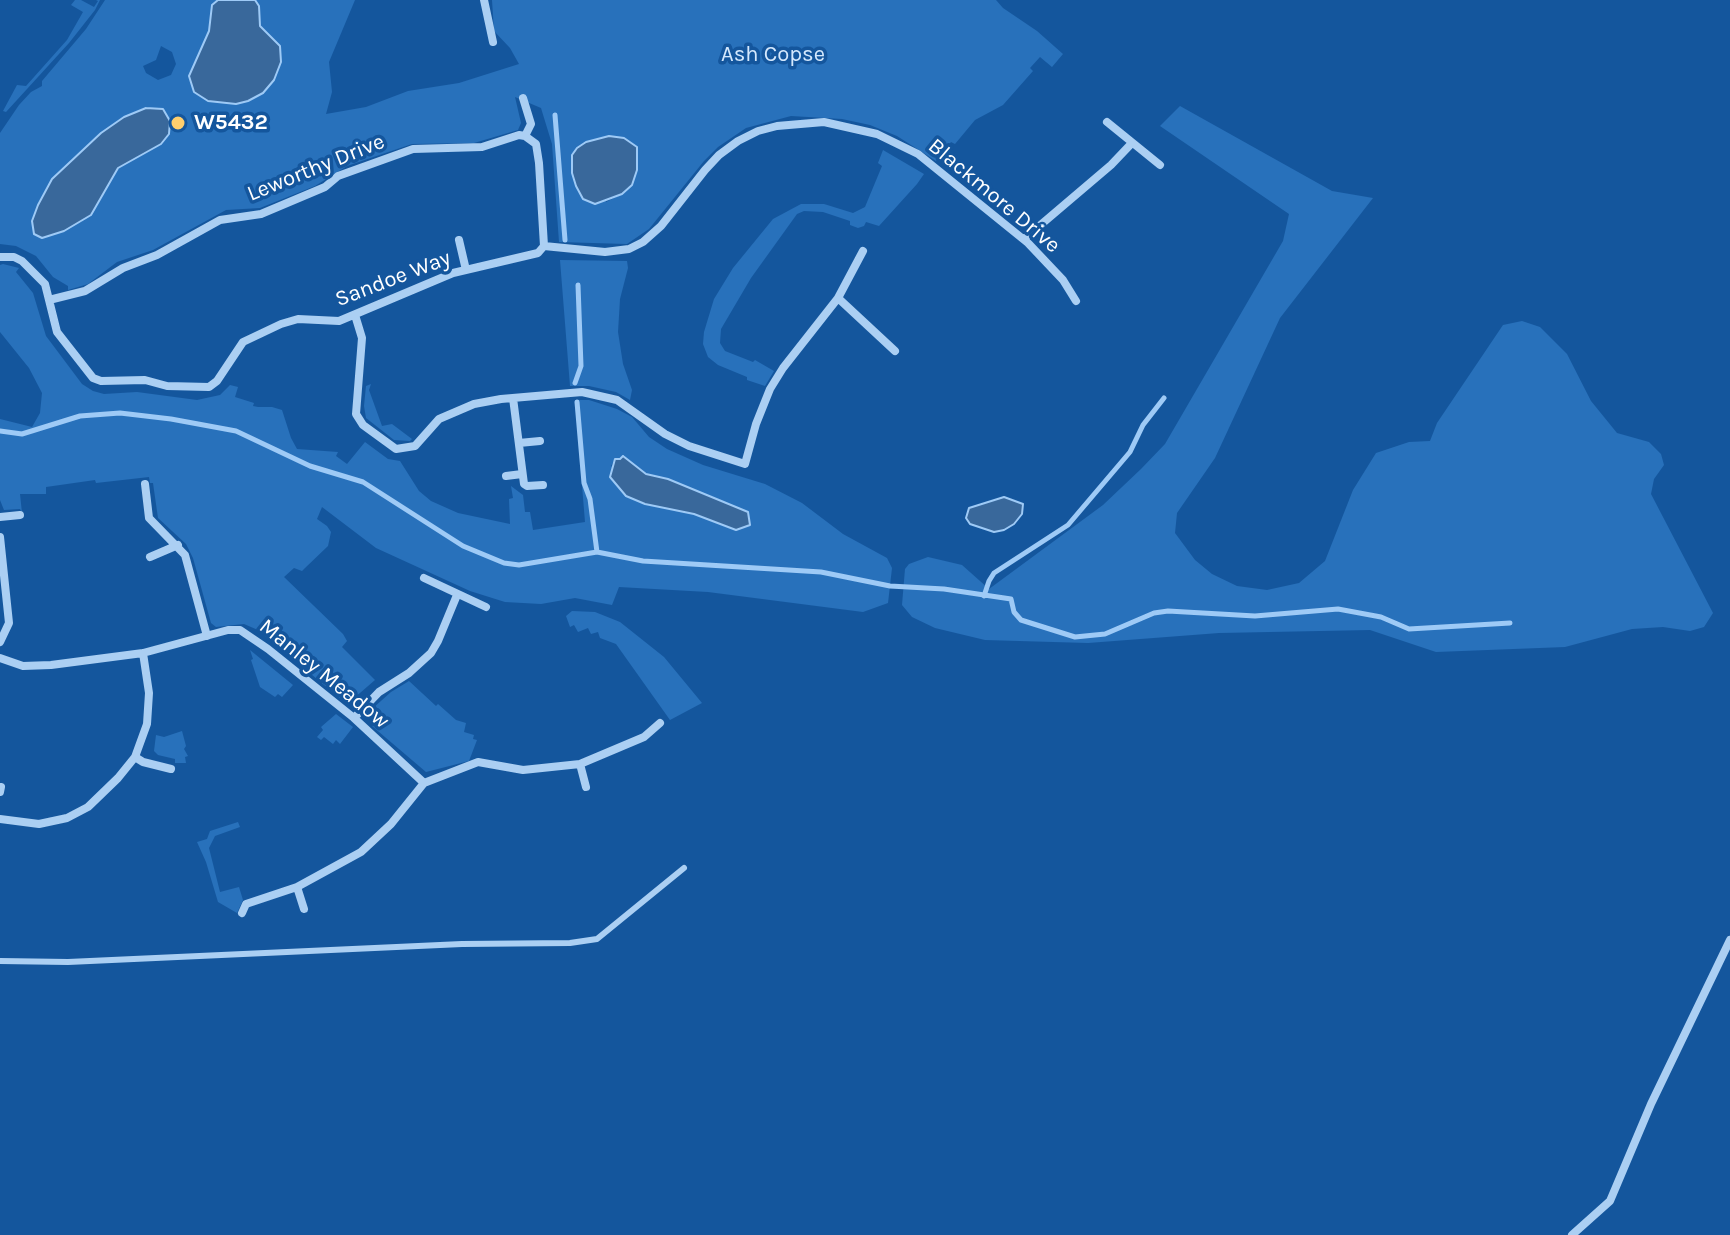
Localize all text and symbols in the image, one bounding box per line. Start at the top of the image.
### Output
park label: Ash Copse [721,42,825,68]
place label: W5432 [194,110,268,136]
marker: W5432 [169,114,187,132]
street label: Leworthy Drive [243,128,389,208]
street label: Blackmore Drive [923,133,1065,259]
street label: Sandoe Way [332,245,454,313]
street label: Manley Meadow [254,613,394,735]

